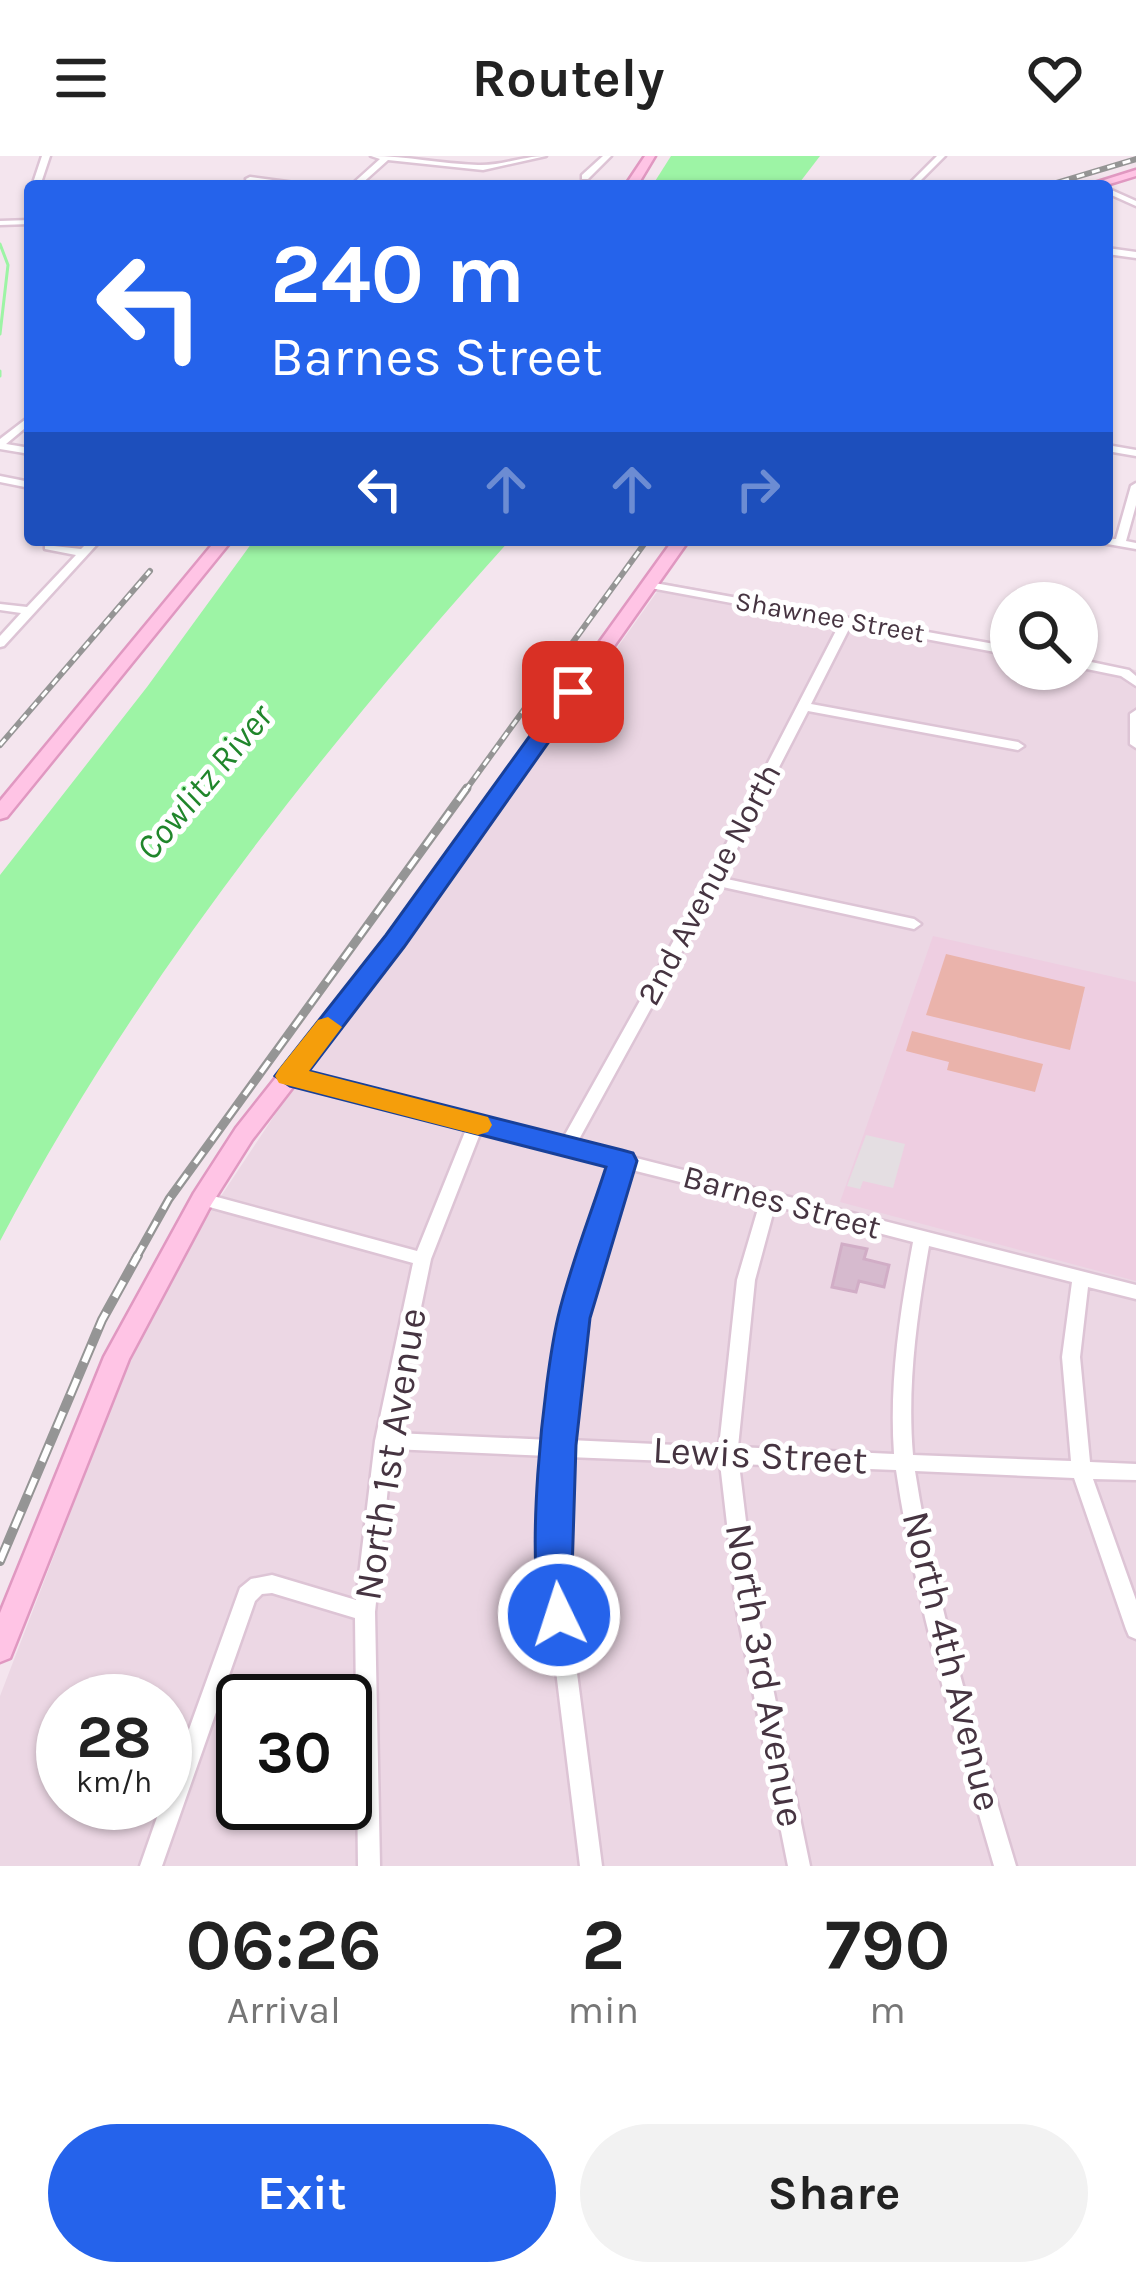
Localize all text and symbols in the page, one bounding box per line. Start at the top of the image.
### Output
icon: menu [48,45,114,111]
icon: heart [1022,45,1088,111]
text: Routely [472,46,664,110]
text: 240 m [270,225,525,323]
icon: left [72,228,228,384]
text: Barnes Street [270,325,603,389]
icon: left [347,456,413,522]
icon: ahead [473,456,539,522]
icon: ahead [599,456,665,522]
icon: right [725,456,791,522]
map controls [990,582,1098,690]
button: search [990,582,1098,690]
street label: Shawnee Street [733,585,927,649]
pin [522,641,624,743]
icon: arrive [540,659,606,725]
water label: Cowlitz River [127,695,282,868]
street label: 2nd Avenue North [629,757,789,1011]
street label: Barnes Street [679,1157,885,1247]
street label: North 1st Avenue [344,1305,436,1603]
street label: Lewis Street [651,1426,869,1484]
street label: North 4th Avenue [893,1506,1011,1816]
street label: North 3rd Avenue [716,1520,814,1830]
position arrow [496,1552,622,1678]
speed limit sign: 30 [216,1674,372,1830]
text: 28 [76,1702,152,1772]
text: km/h [76,1764,152,1800]
text: 06:26 [186,1903,382,1987]
text: 2 [582,1903,625,1987]
text: 790 [825,1903,950,1987]
text: Arrival [227,1987,341,2033]
text: min [567,1987,639,2033]
text: m [869,1987,906,2033]
button: Exit [48,2124,556,2262]
button: Share [580,2124,1088,2262]

